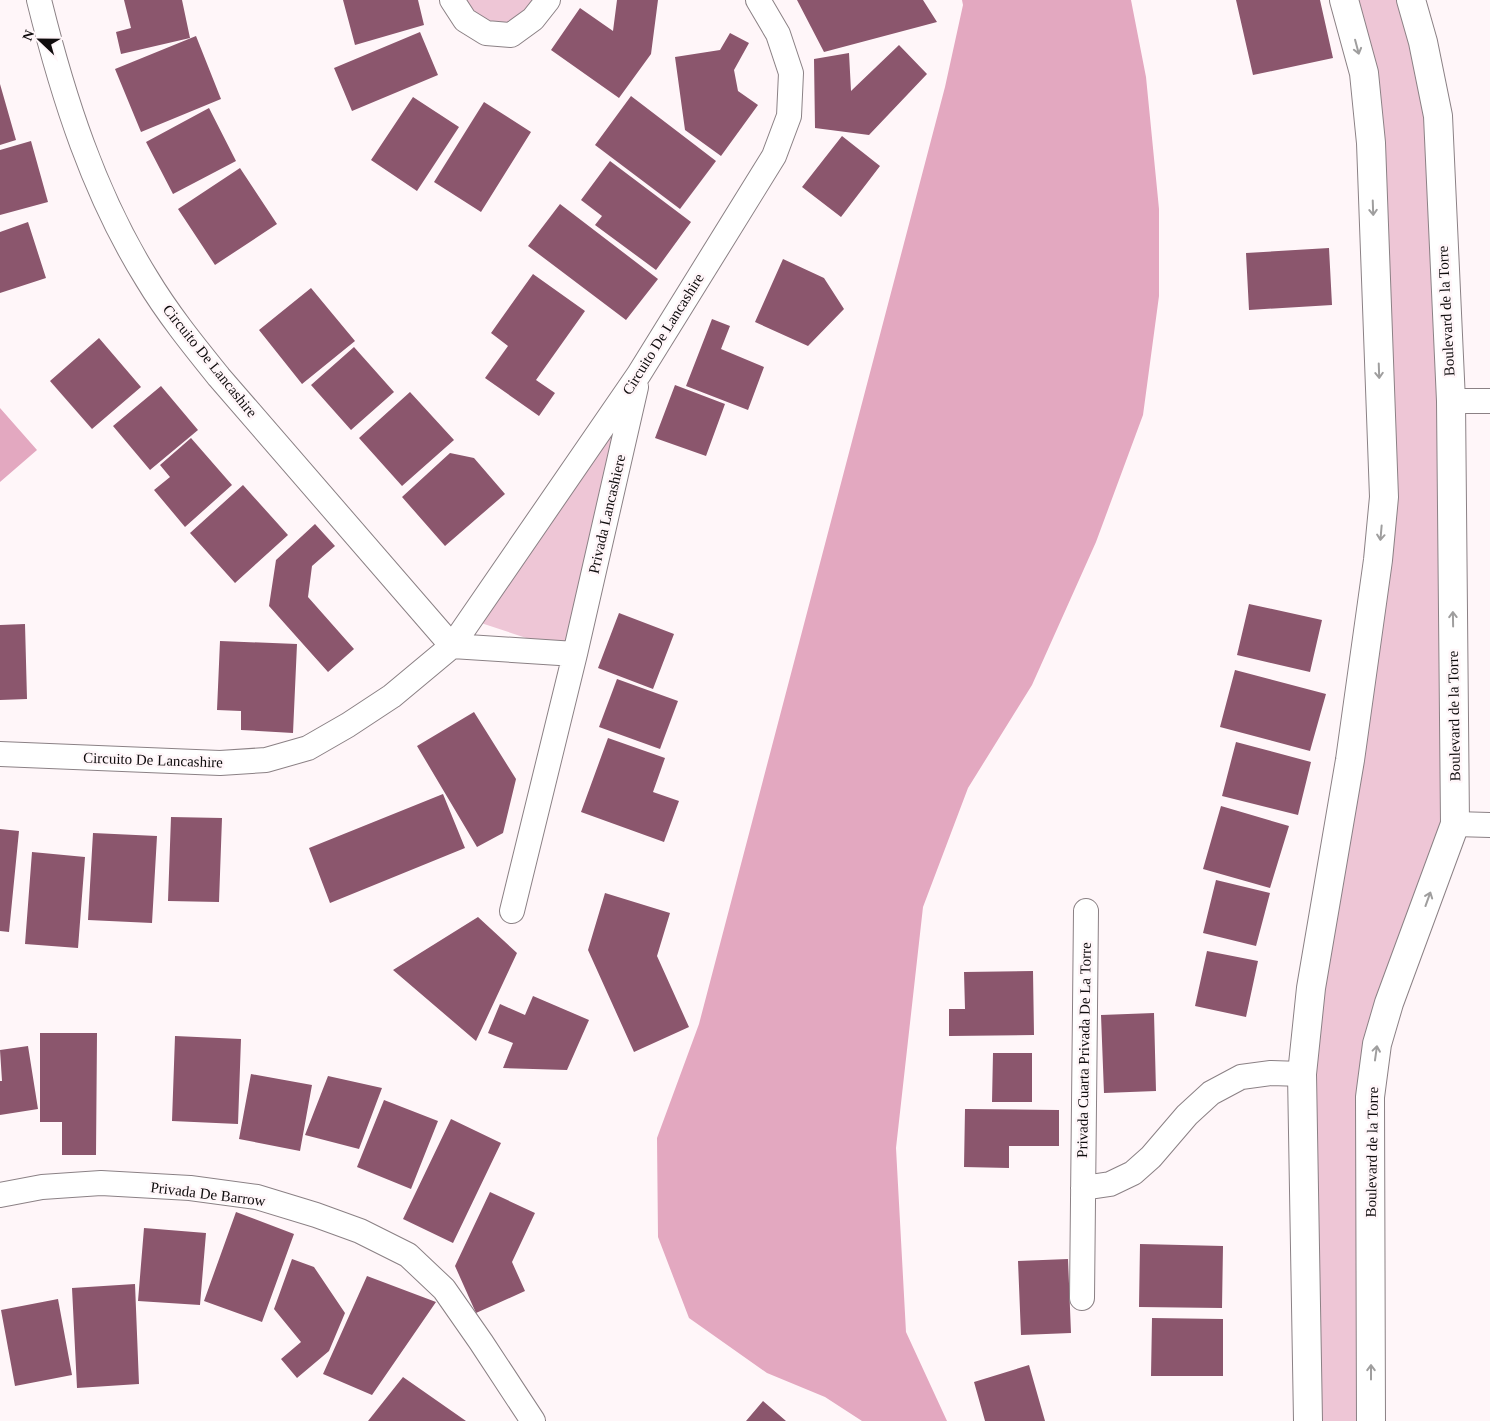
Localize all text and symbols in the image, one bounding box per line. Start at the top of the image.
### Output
north arrow [15,15,65,65]
text: N [20,28,37,43]
one-way arrow [1353,39,1362,55]
one-way arrow [1369,200,1378,216]
street label: Boulevard de la Torre [1435,245,1457,377]
street label: Circuito De Lancashire [619,270,707,398]
street label: Circuito De Lancashire [160,302,260,421]
one-way arrow [1375,362,1384,378]
street label: Privada Lancashiere [585,452,629,575]
one-way arrow [1376,525,1386,541]
one-way arrow [1448,611,1458,628]
street label: Boulevard de la Torre [1445,650,1463,781]
street label: Circuito De Lancashire [83,750,224,770]
one-way arrow [1424,892,1433,907]
street label: Privada Cuarta Privada De La Torre [1074,942,1094,1158]
one-way arrow [1371,1045,1381,1061]
street label: Boulevard de la Torre [1363,1086,1381,1217]
street label: Privada De Barrow [150,1179,267,1209]
one-way arrow [1366,1365,1376,1381]

